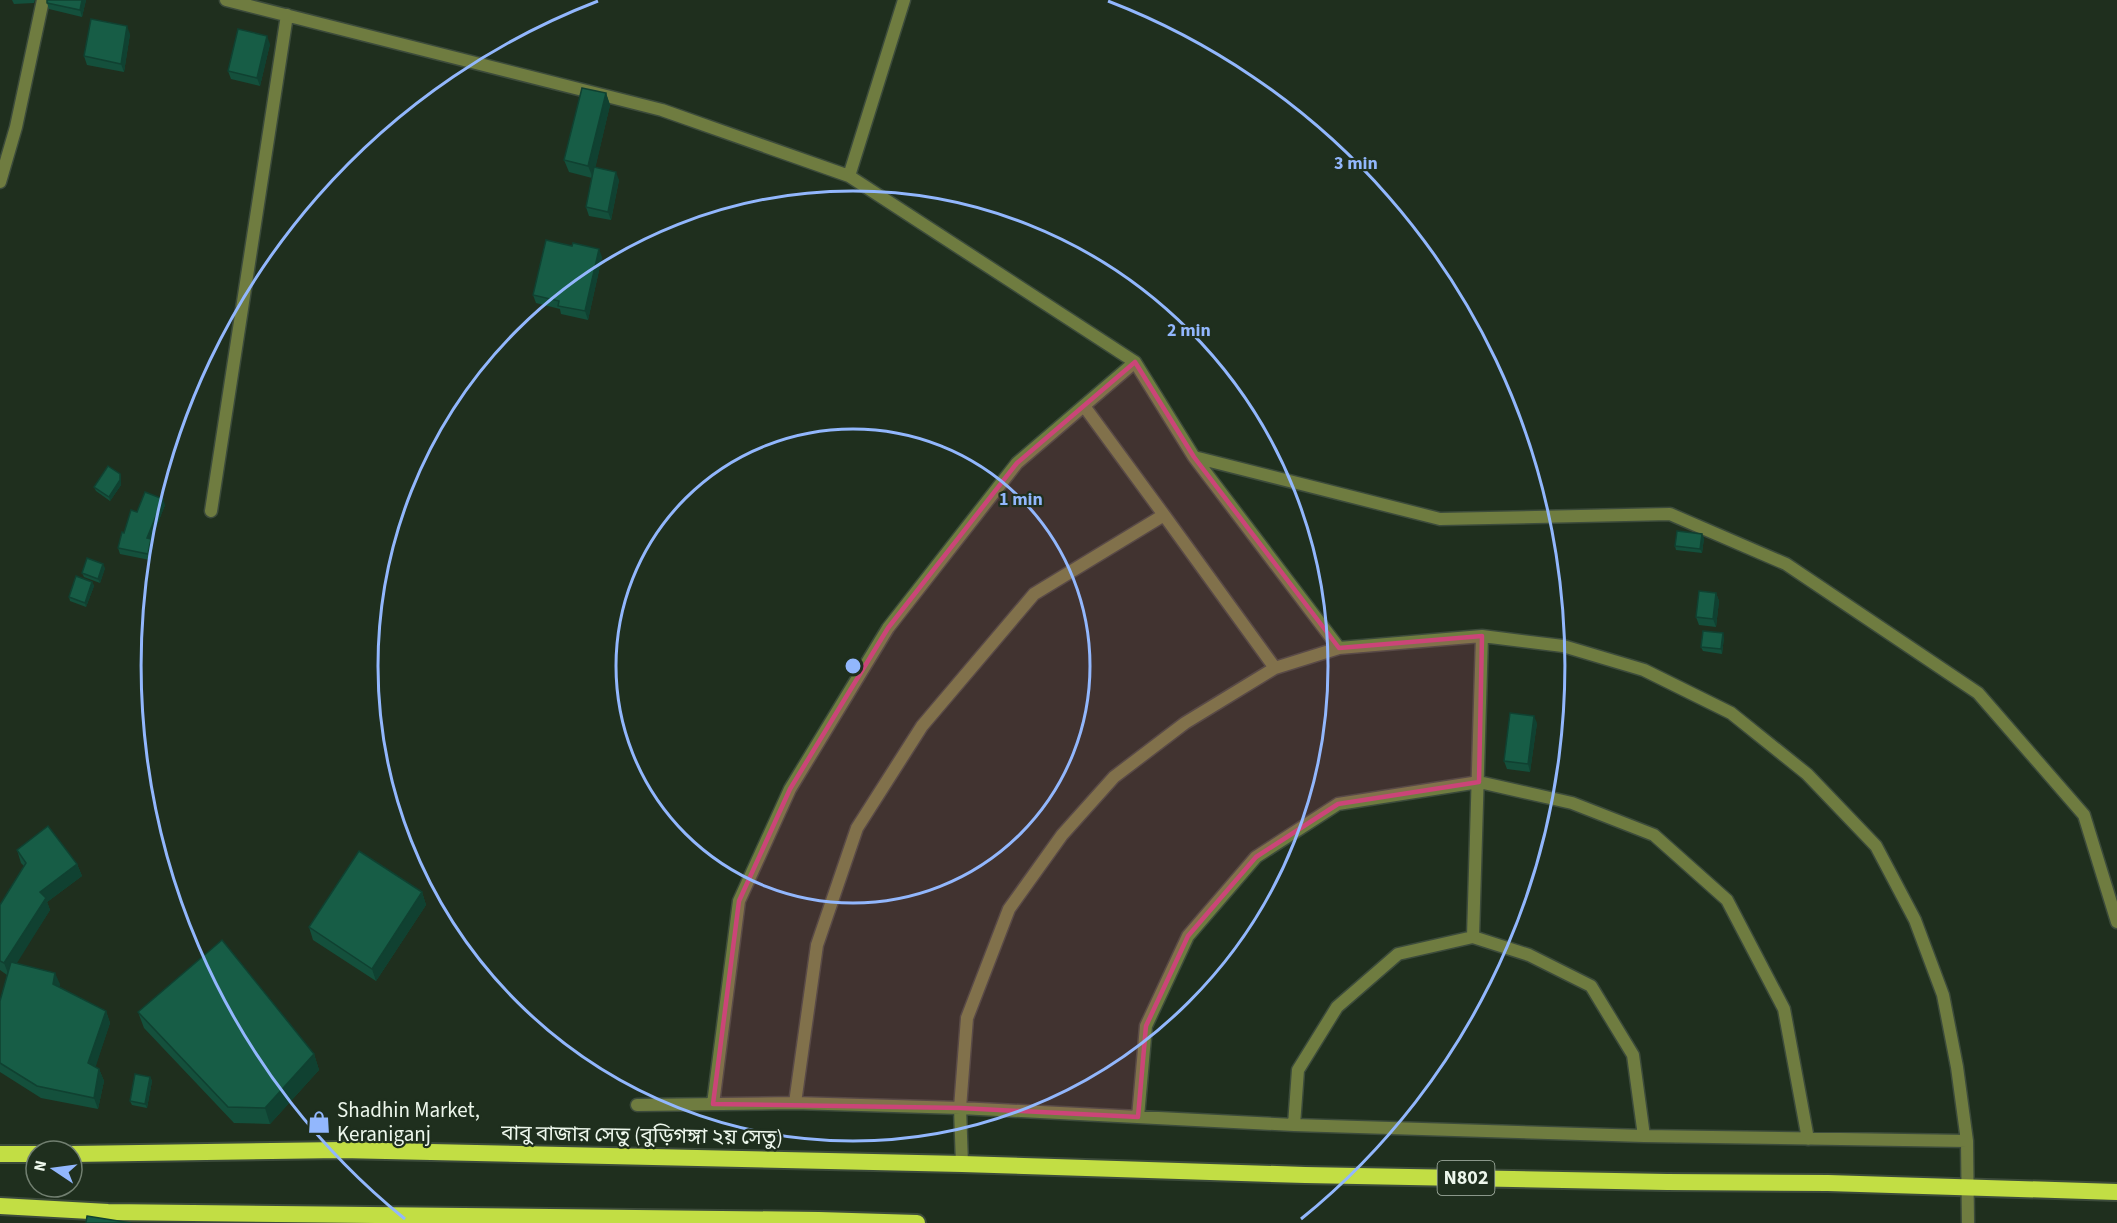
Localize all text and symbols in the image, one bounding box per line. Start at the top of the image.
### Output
text: 3 min [1334,151,1378,176]
text: 2 min [1167,318,1211,343]
text: 1 min [999,487,1043,512]
centre of rings [843,656,863,676]
place label: Shadhin Market, Keraniganj [337,1095,480,1149]
shop icon: Shadhin Market, Keraniganj [306,1109,332,1135]
street label: বাবু বাজার সেতু (বুড়িগঙ্গা ২য় সেতু) [500,1118,783,1152]
north arrow [24,1139,84,1199]
text: N [28,1158,52,1174]
road number: N802 [1438,1161,1494,1195]

